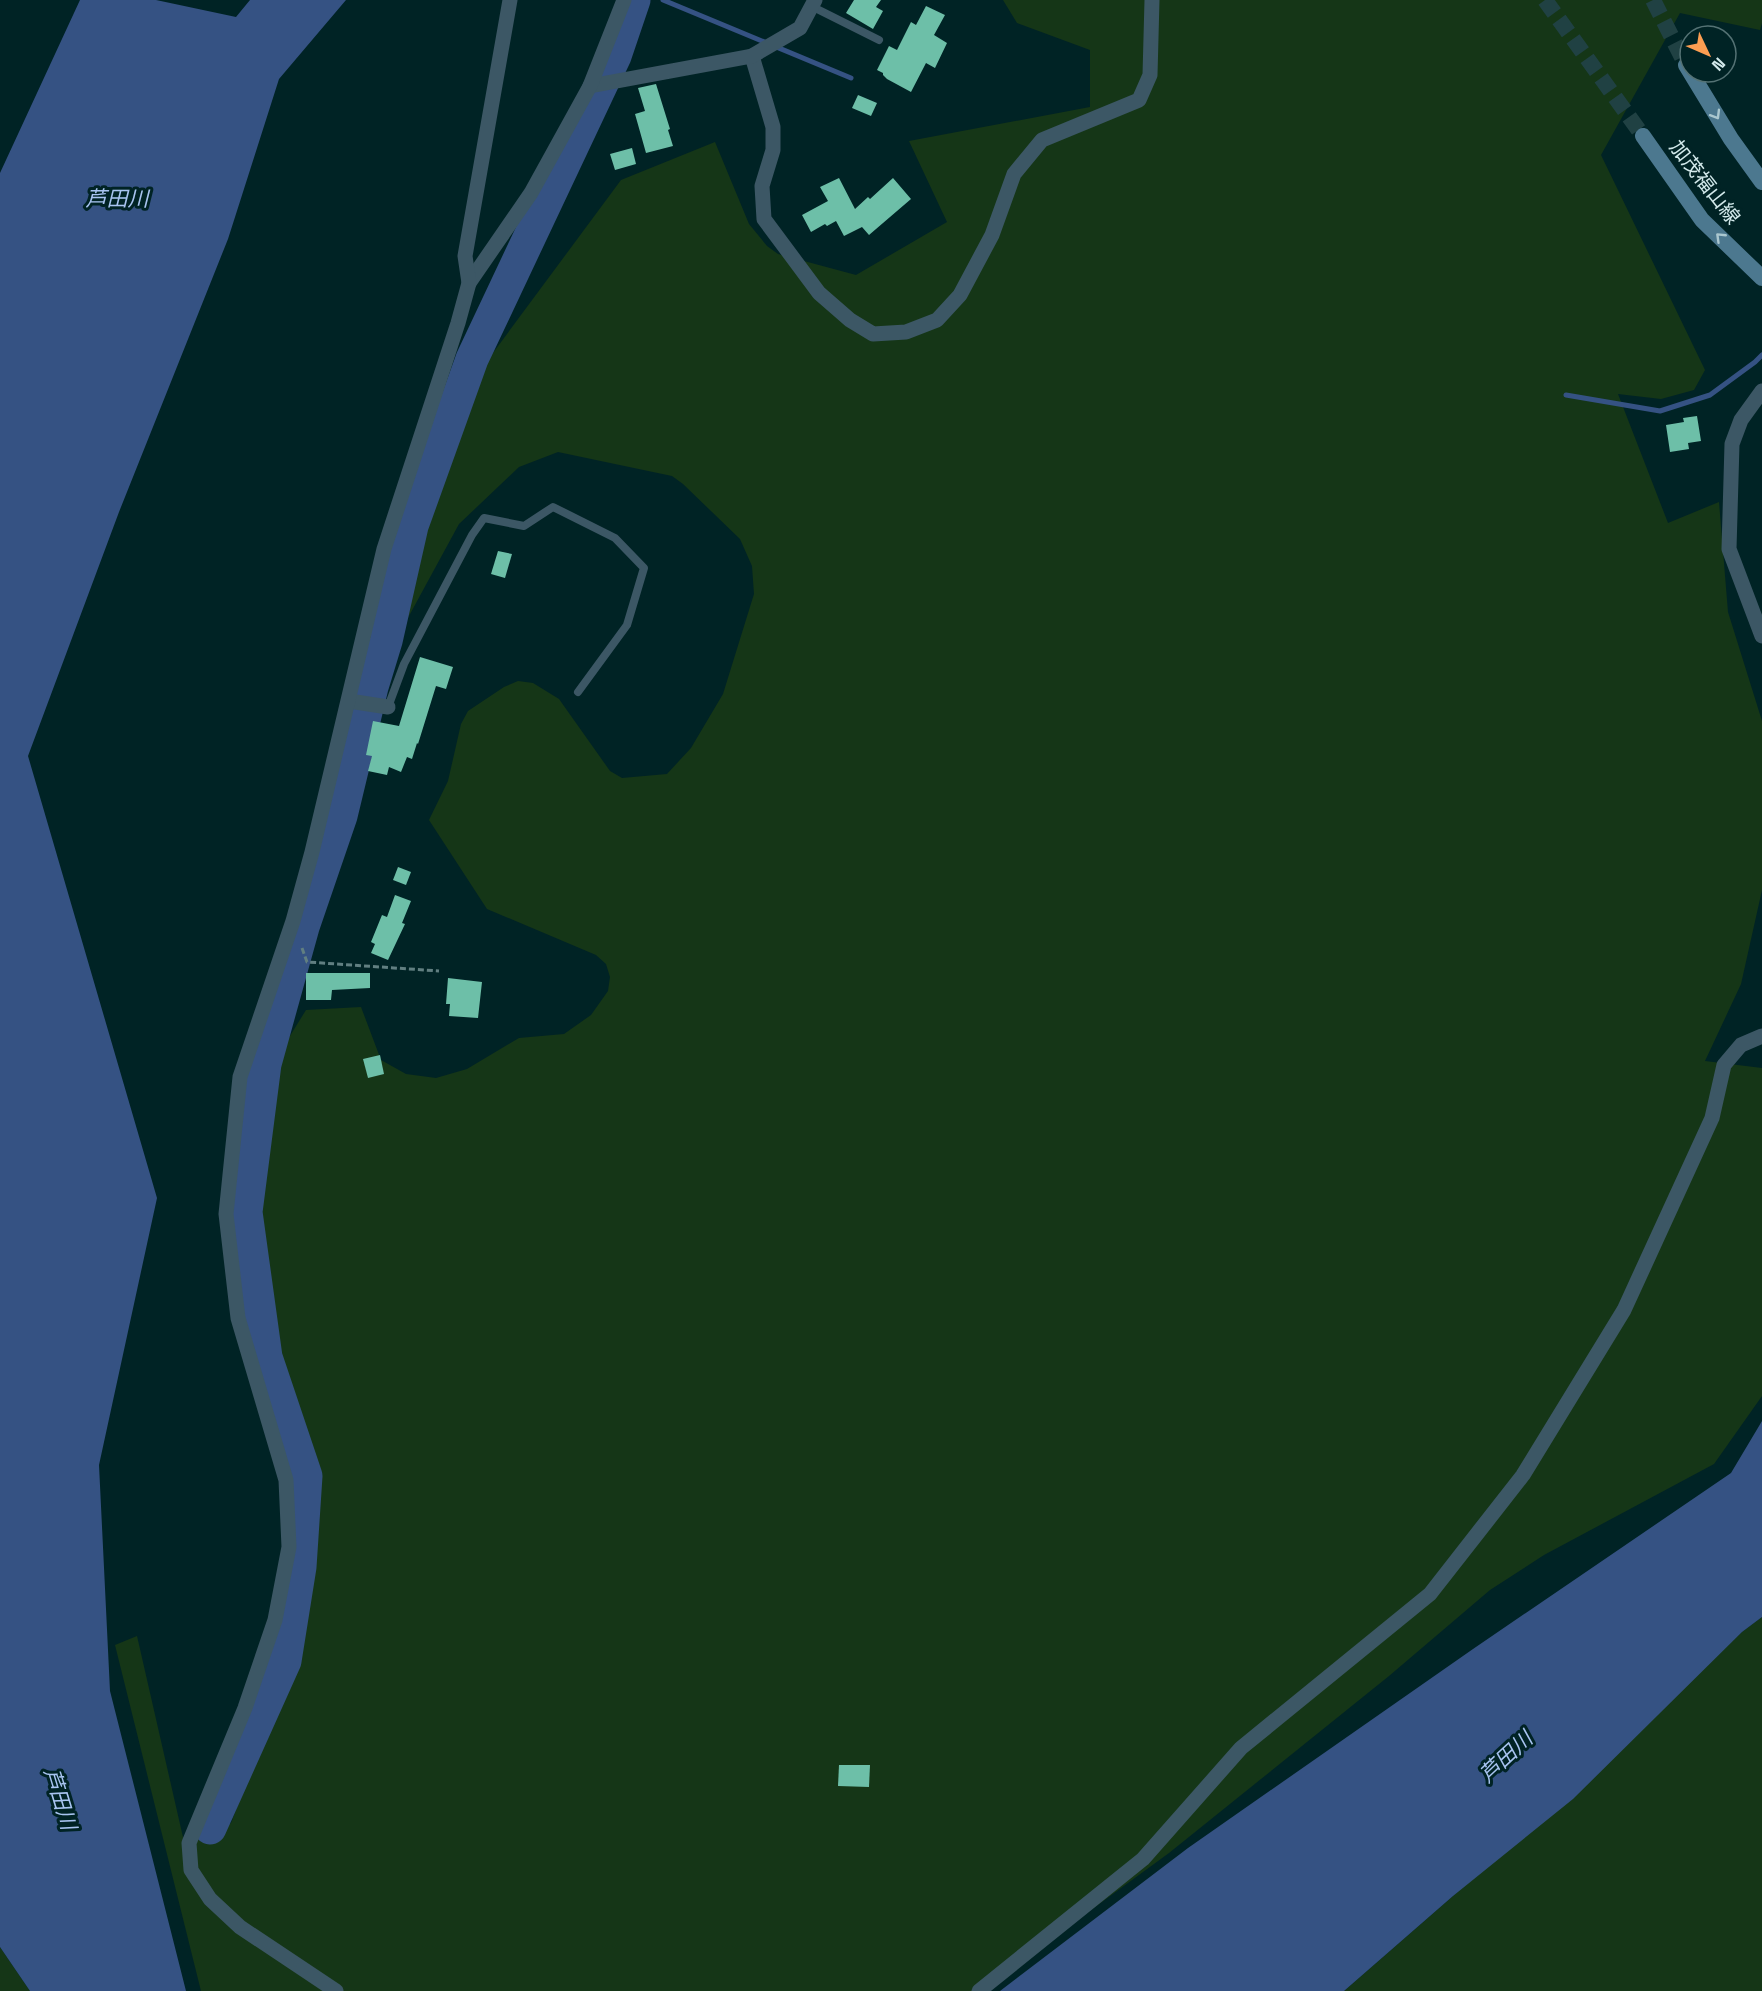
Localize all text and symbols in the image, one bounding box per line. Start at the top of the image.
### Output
north arrow [1678,24,1738,84]
text: N [1707,53,1730,75]
one-way arrow [1709,109,1721,119]
street label: 加茂福山線 [1664,135,1746,229]
water label: 芦田川 [86,185,150,212]
one-way arrow [1717,233,1727,244]
water label: 芦田川 [1473,1724,1539,1788]
water label: 芦田川 [38,1765,83,1835]

